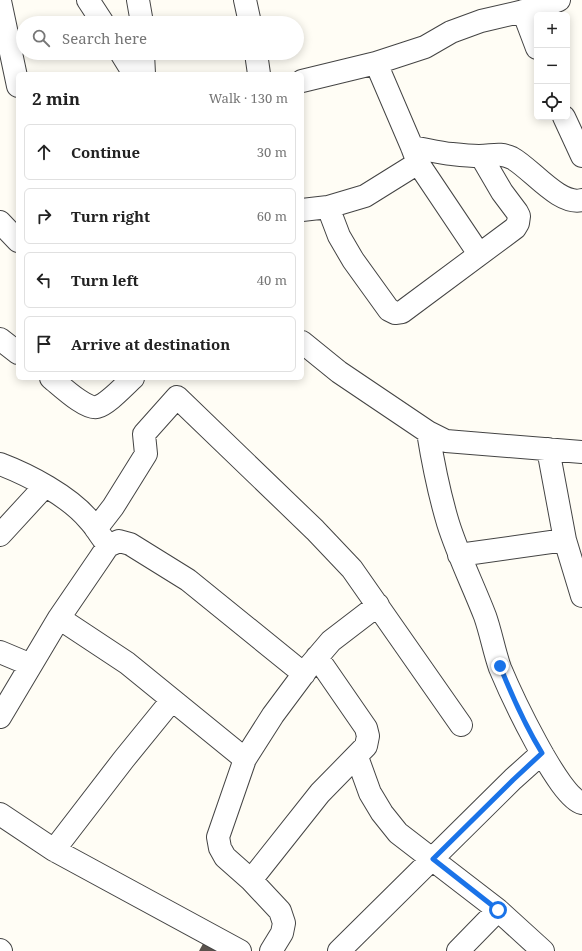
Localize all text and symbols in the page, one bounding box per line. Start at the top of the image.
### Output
map controls [534,12,570,120]
button: + [534,12,570,48]
search box [16,16,304,60]
icon: search [30,27,52,49]
text: Search here [62,28,147,48]
button: − [534,48,570,84]
button: locate [534,84,570,120]
text: 2 min [32,87,80,110]
text: Walk · 130 m [209,89,288,107]
icon: ahead [33,141,55,163]
text: Continue [71,142,140,162]
text: 30 m [257,143,287,161]
icon: right [33,205,55,227]
text: Turn right [71,206,150,226]
text: 60 m [257,207,287,225]
icon: left [33,269,55,291]
text: Turn left [71,270,139,290]
text: 40 m [257,271,287,289]
icon: arrive [33,333,55,355]
text: Arrive at destination [71,334,230,354]
route end [491,657,509,675]
route start [489,901,507,919]

